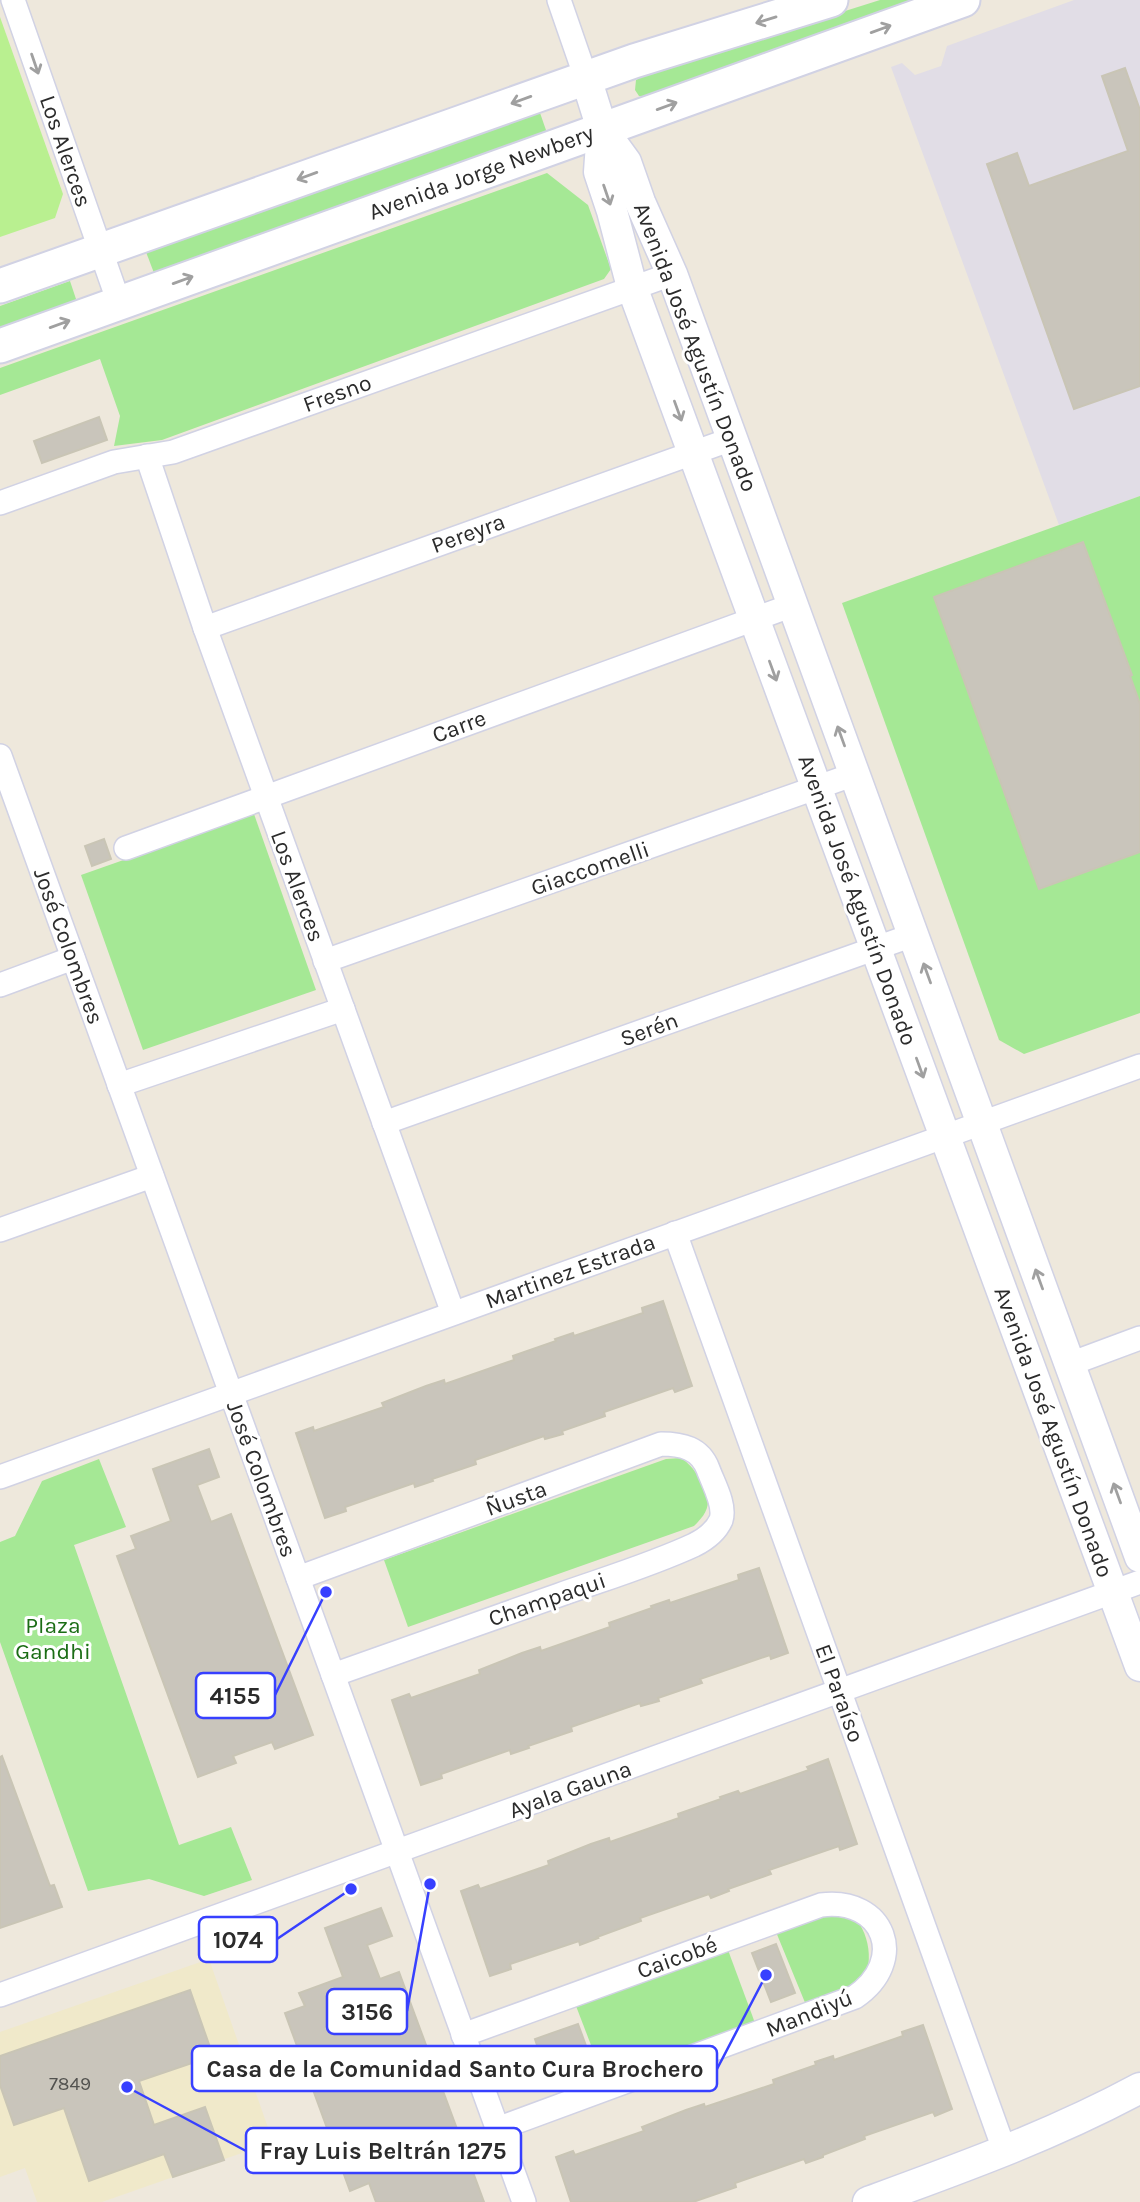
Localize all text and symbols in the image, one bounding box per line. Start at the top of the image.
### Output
one-way arrow [756,15,778,28]
one-way arrow [870,22,891,35]
one-way arrow [30,53,43,75]
street label: Los Alerces [34,92,97,211]
one-way arrow [510,94,532,107]
one-way arrow [655,99,677,111]
street label: Avenida Jorge Newbery [365,119,598,226]
one-way arrow [296,171,318,184]
one-way arrow [602,184,614,206]
street label: Avenida José Agustín Donado [628,199,763,495]
one-way arrow [172,272,194,285]
one-way arrow [48,317,70,329]
street label: Fresno [299,369,375,418]
one-way arrow [673,400,685,422]
street label: Pereyra [428,508,509,559]
one-way arrow [768,659,781,681]
street label: Carre [429,704,490,749]
one-way arrow [834,726,846,748]
street label: Avenida José Agustín Donado [792,751,923,1049]
street label: Los Alerces [265,827,330,945]
street label: Giaccomelli [527,836,653,901]
street label: José Colombres [28,864,109,1028]
one-way arrow [920,963,932,985]
street label: Serén [616,1007,682,1052]
one-way arrow [915,1057,927,1079]
street label: Martinez Estrada [481,1228,659,1315]
one-way arrow [1031,1268,1044,1290]
street label: Avenida José Agustín Donado [988,1283,1119,1581]
street label: José Colombres [221,1397,302,1561]
street label: Ñusta [482,1475,550,1522]
one-way arrow [1109,1482,1122,1504]
street label: Champaqui [485,1567,609,1632]
park label: Plaza Gandhi [15,1612,91,1665]
street label: El Paraíso [809,1640,870,1746]
callout: 4155 [196,1673,275,1718]
text: 4155 [210,1682,260,1710]
street label: Ayala Gauna [505,1755,635,1824]
callout: 1074 [199,1917,277,1962]
text: 1074 [213,1926,263,1954]
street label: Caicobé [633,1931,721,1984]
street label: Mandiyú [762,1984,856,2043]
callout: 3156 [327,1989,407,2034]
text: 3156 [341,1998,393,2026]
callout: Casa de la Comunidad Santo Cura Brochero [192,2046,717,2091]
text: Casa de la Comunidad Santo Cura Brochero [206,2055,704,2083]
house number: 7849 [49,2073,91,2095]
callout: Fray Luis Beltrán 1275 [246,2128,521,2173]
text: Fray Luis Beltrán 1275 [260,2137,506,2165]

